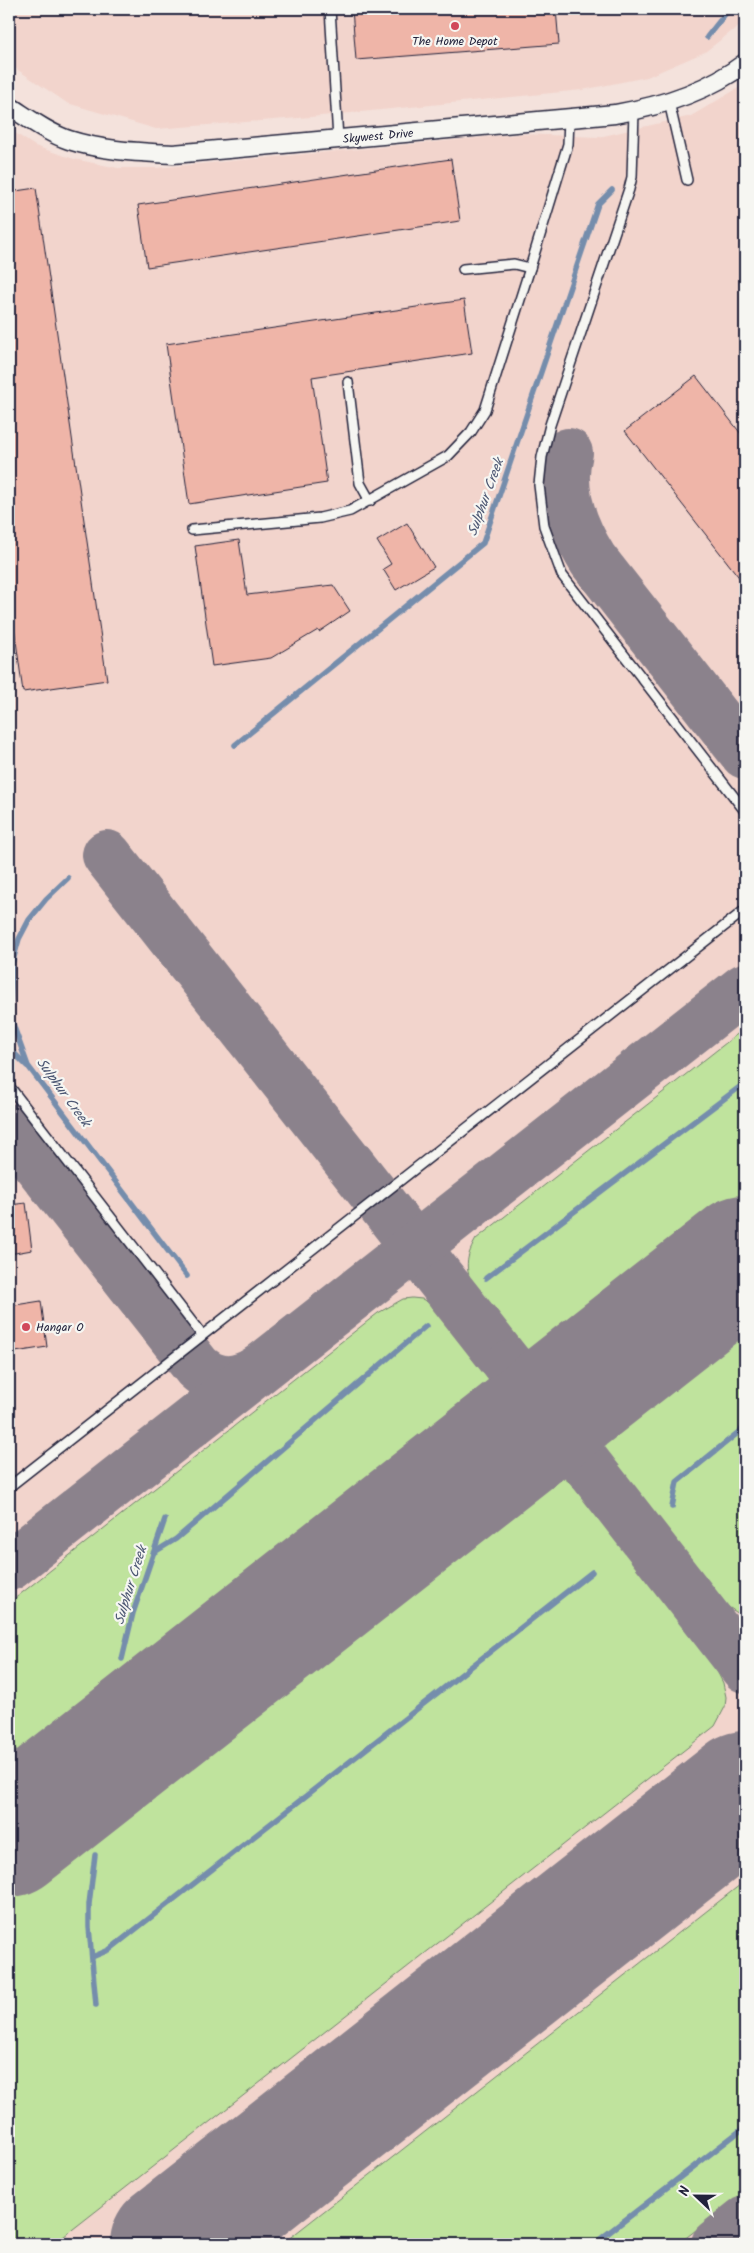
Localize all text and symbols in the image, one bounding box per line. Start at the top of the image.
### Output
marker: The Home Depot [449,20,461,32]
place label: The Home Depot [412,32,498,51]
street label: Skywest Drive [342,124,415,149]
water label: Sulphur Creek [462,453,511,539]
water label: Sulphur Creek [30,1053,97,1134]
place label: Hangar O [36,1318,84,1337]
marker: Hangar O [20,1321,32,1333]
water label: Sulphur Creek [109,1541,154,1627]
north arrow [672,2170,722,2220]
text: N [673,2183,697,2200]

